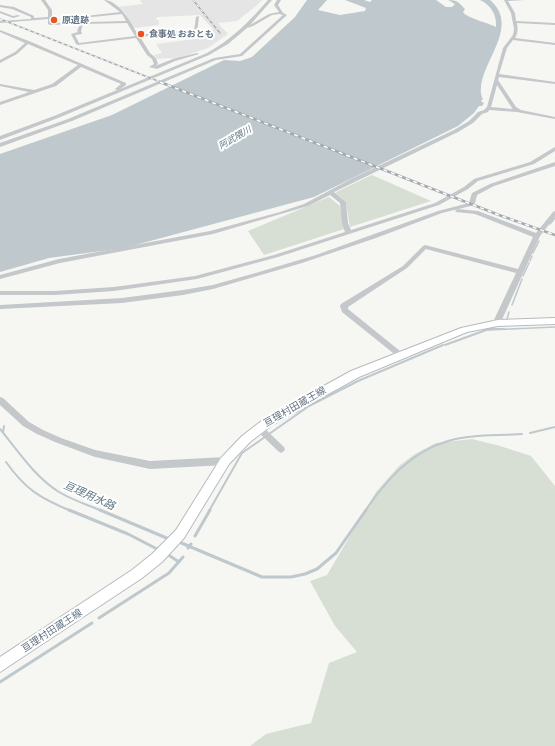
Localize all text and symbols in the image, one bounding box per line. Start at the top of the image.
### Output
marker: 原遺跡 [49,15,59,25]
place label: 原遺跡 [62,15,89,25]
marker: 食事処 おおとも [136,29,146,39]
place label: 食事処 おおとも [149,29,214,39]
water label: 阿武隈川 [217,124,253,152]
street label: 亘理村田蔵王線 [262,384,328,430]
water label: 亘理用水路 [61,479,117,513]
street label: 亘理村田蔵王線 [19,607,85,655]

